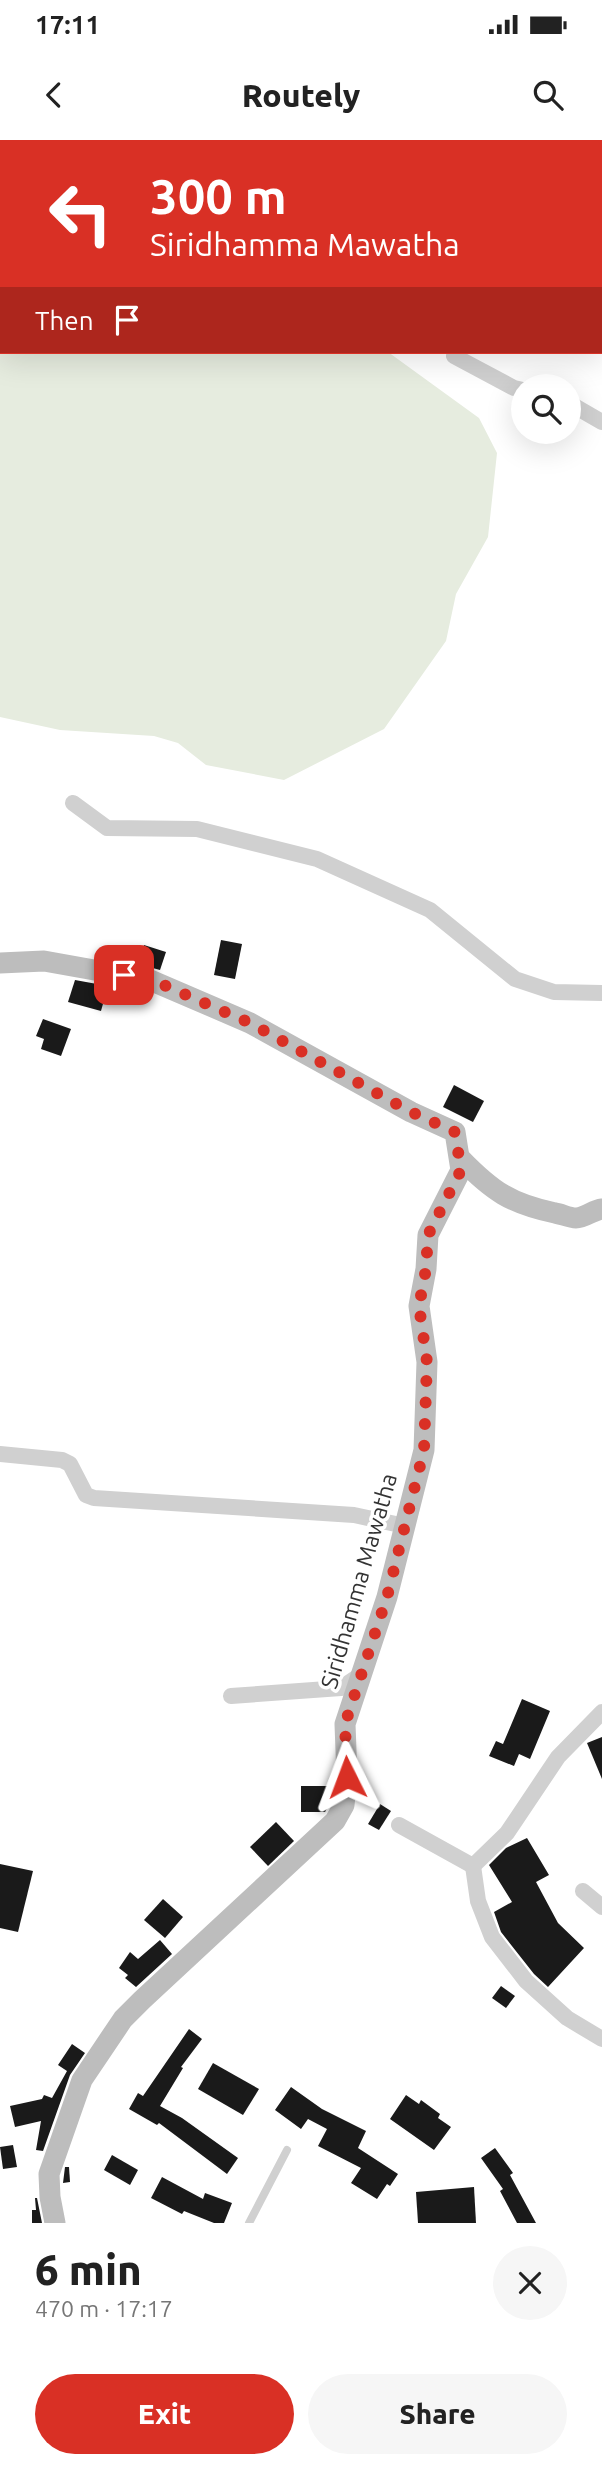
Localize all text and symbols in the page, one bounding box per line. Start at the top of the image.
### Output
text: 17:11 [35,10,100,39]
icon: back [35,76,73,114]
icon: search [529,76,567,114]
text: Routely [242,77,360,113]
icon: left [35,168,126,259]
text: 300 m [150,168,287,223]
text: Siridhamma Mawatha [150,226,460,262]
icon: arrive [108,301,146,339]
text: Then [35,306,94,335]
map controls [511,374,581,444]
button: search [511,374,581,444]
pin [94,945,154,1005]
icon: arrive [105,956,143,994]
street label: Siridhamma Mawatha [316,1470,401,1691]
position arrow [310,1740,384,1814]
text: 6 min [35,2246,142,2293]
button: close [493,2246,567,2320]
text: 470 m · 17:17 [35,2296,173,2321]
button: Exit [35,2374,294,2454]
button: Share [308,2374,567,2454]

